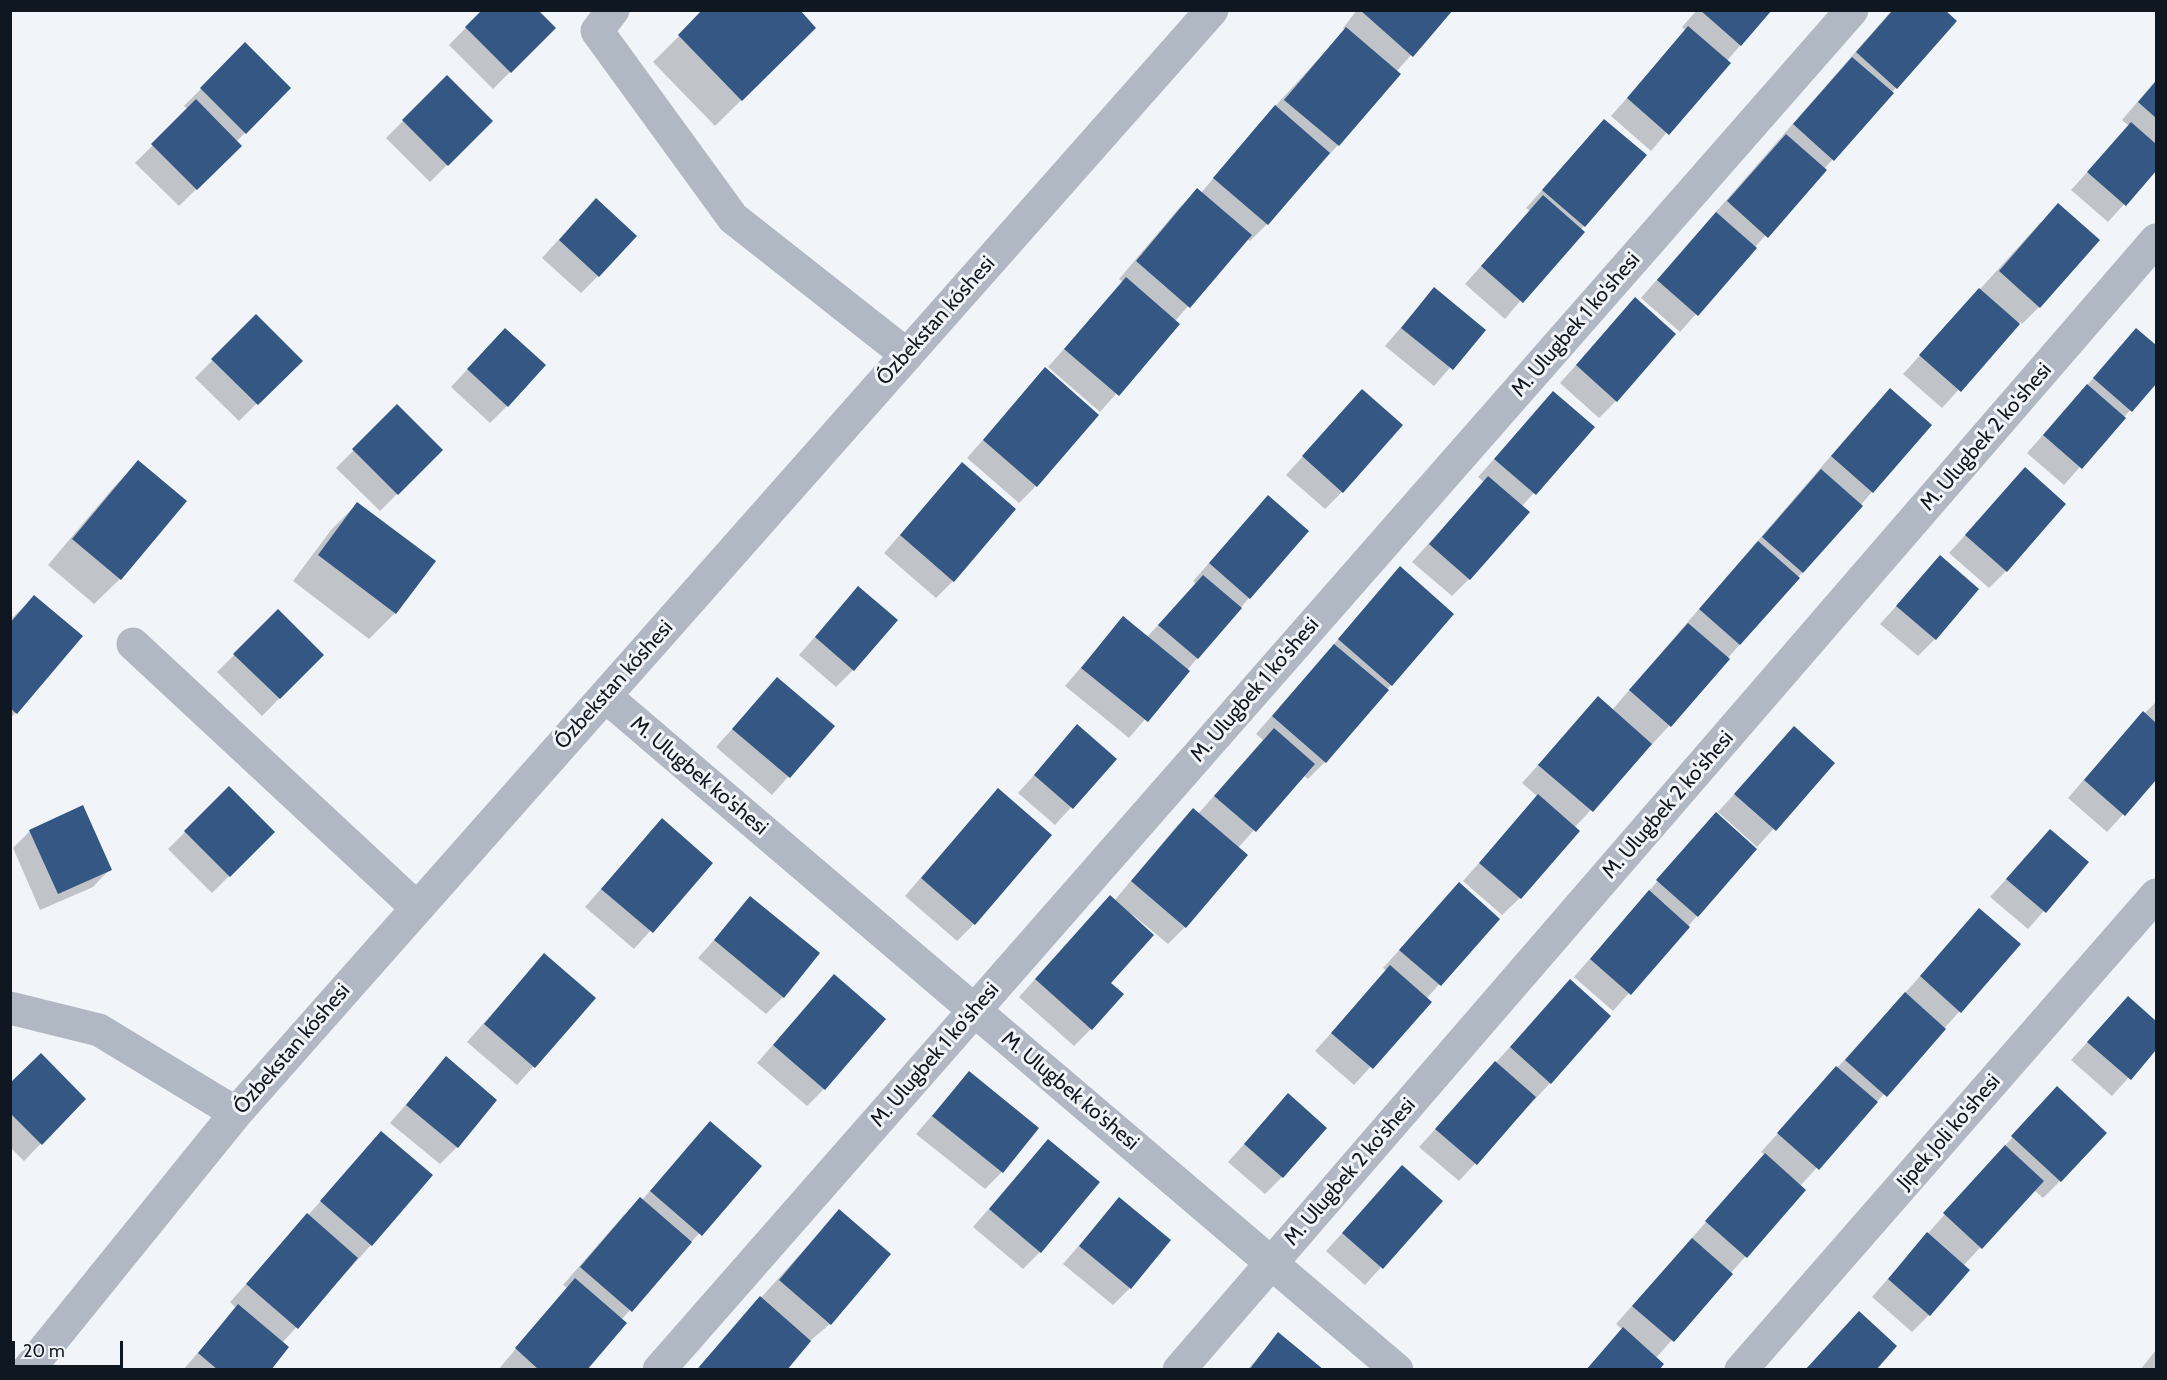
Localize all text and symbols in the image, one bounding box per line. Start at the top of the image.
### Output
street label: M. Ulugbek 1 ko'shesi [1506,248,1646,402]
street label: Ózbekstan kóshesi [872,251,1000,391]
street label: M. Ulugbek 2 ko'shesi [1915,358,2057,516]
street label: M. Ulugbek 1 ko'shesi [1185,613,1325,767]
street label: Ózbekstan kóshesi [550,615,678,755]
street label: M. Ulugbek ko'shesi [625,711,773,841]
street label: M. Ulugbek 2 ko'shesi [1597,726,1739,884]
street label: M. Ulugbek 1 ko'shesi [865,978,1005,1132]
street label: Ózbekstan kóshesi [229,979,355,1119]
street label: M. Ulugbek ko'shesi [996,1026,1144,1156]
street label: Jipek Joli ko'shesi [1892,1069,2006,1195]
street label: M. Ulugbek 2 ko'shesi [1279,1093,1421,1251]
scale bar [15,1329,126,1367]
text: 20 m [23,1340,65,1362]

